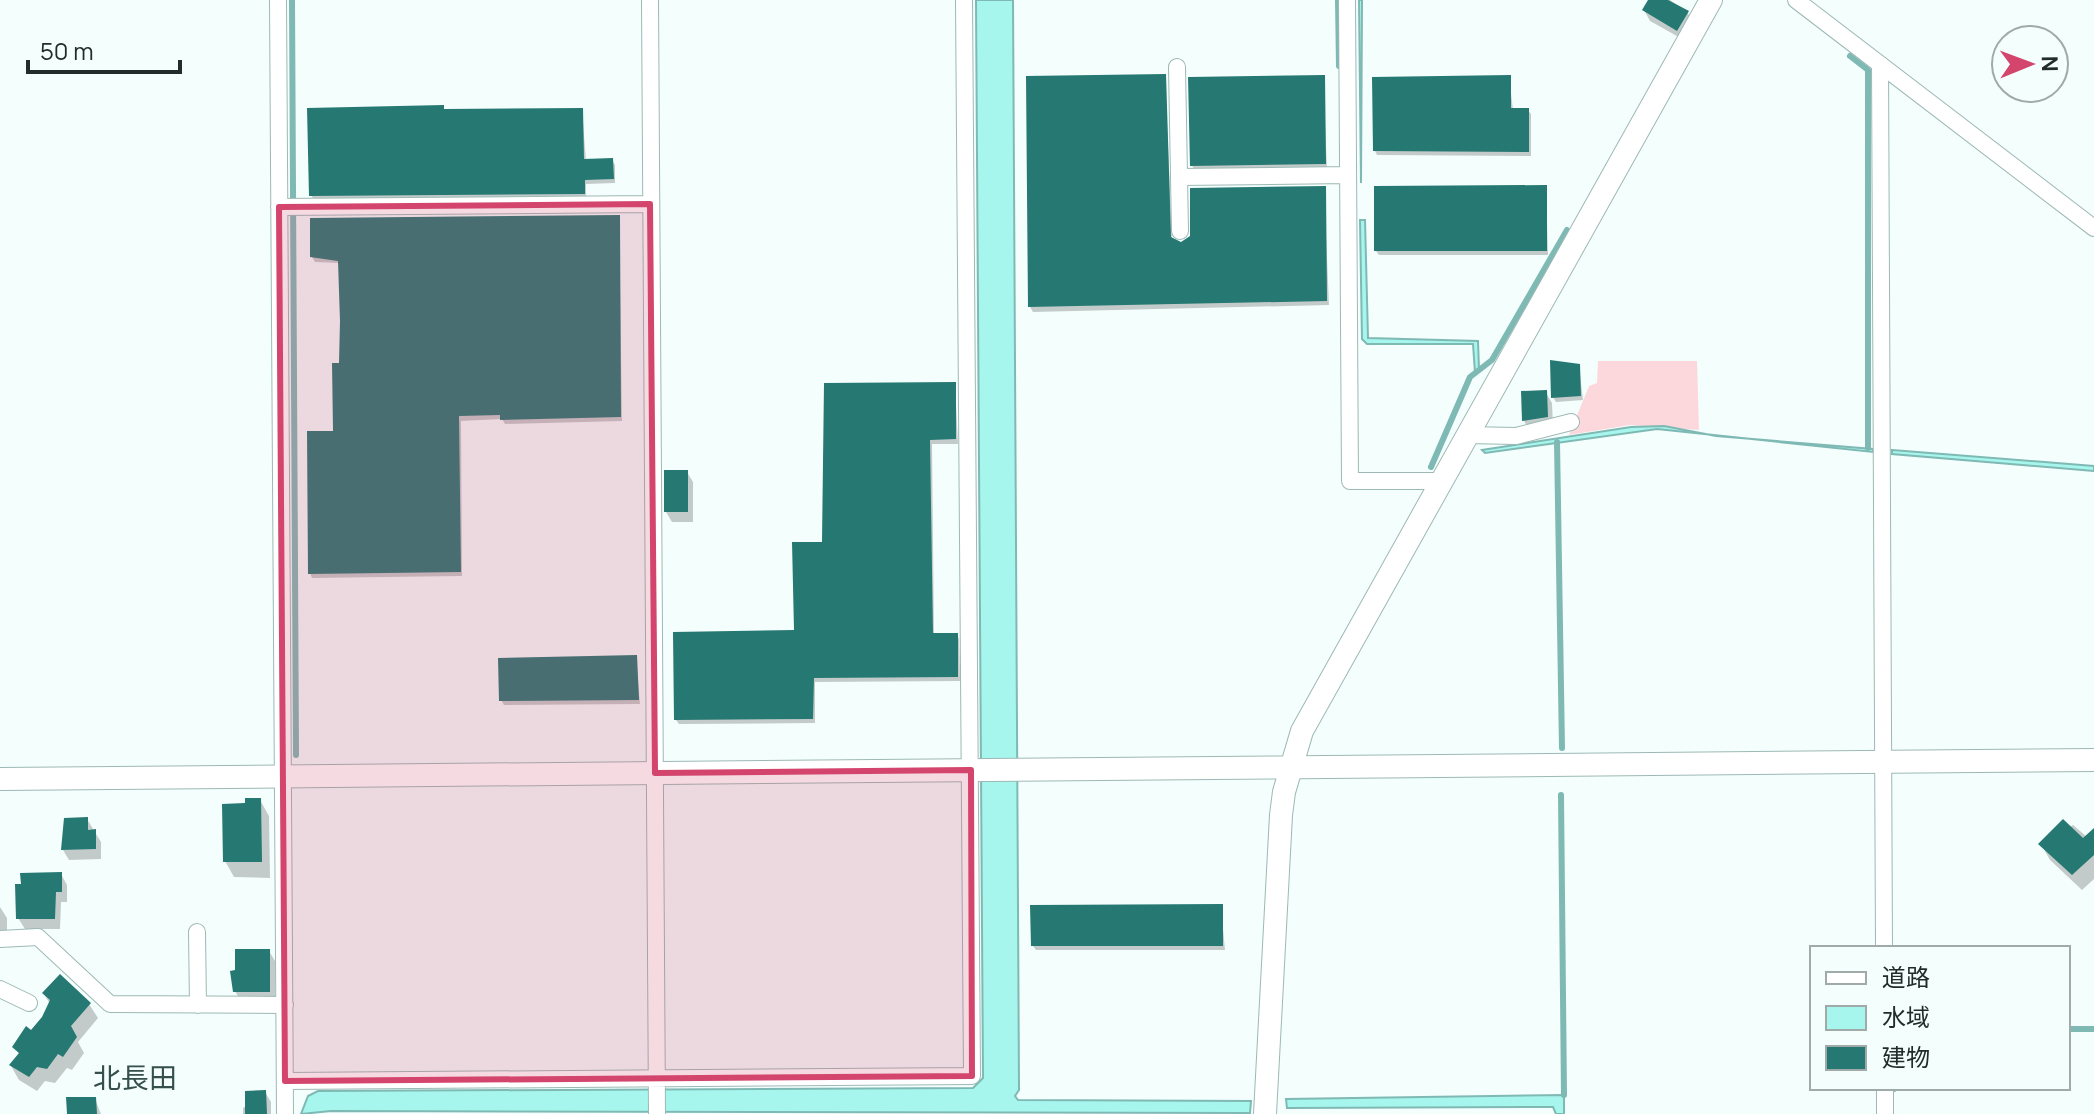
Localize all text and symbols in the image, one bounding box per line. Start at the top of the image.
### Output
scale bar [28,24,180,74]
north arrow [1990,24,2070,104]
text: 50 m [40,34,94,67]
text: N [2035,55,2065,72]
legend [1810,946,2070,1090]
text: 道路 [1882,960,1930,993]
text: 水域 [1882,1000,1930,1033]
text: 建物 [1882,1040,1930,1073]
district label: 北長田 [93,1058,177,1096]

